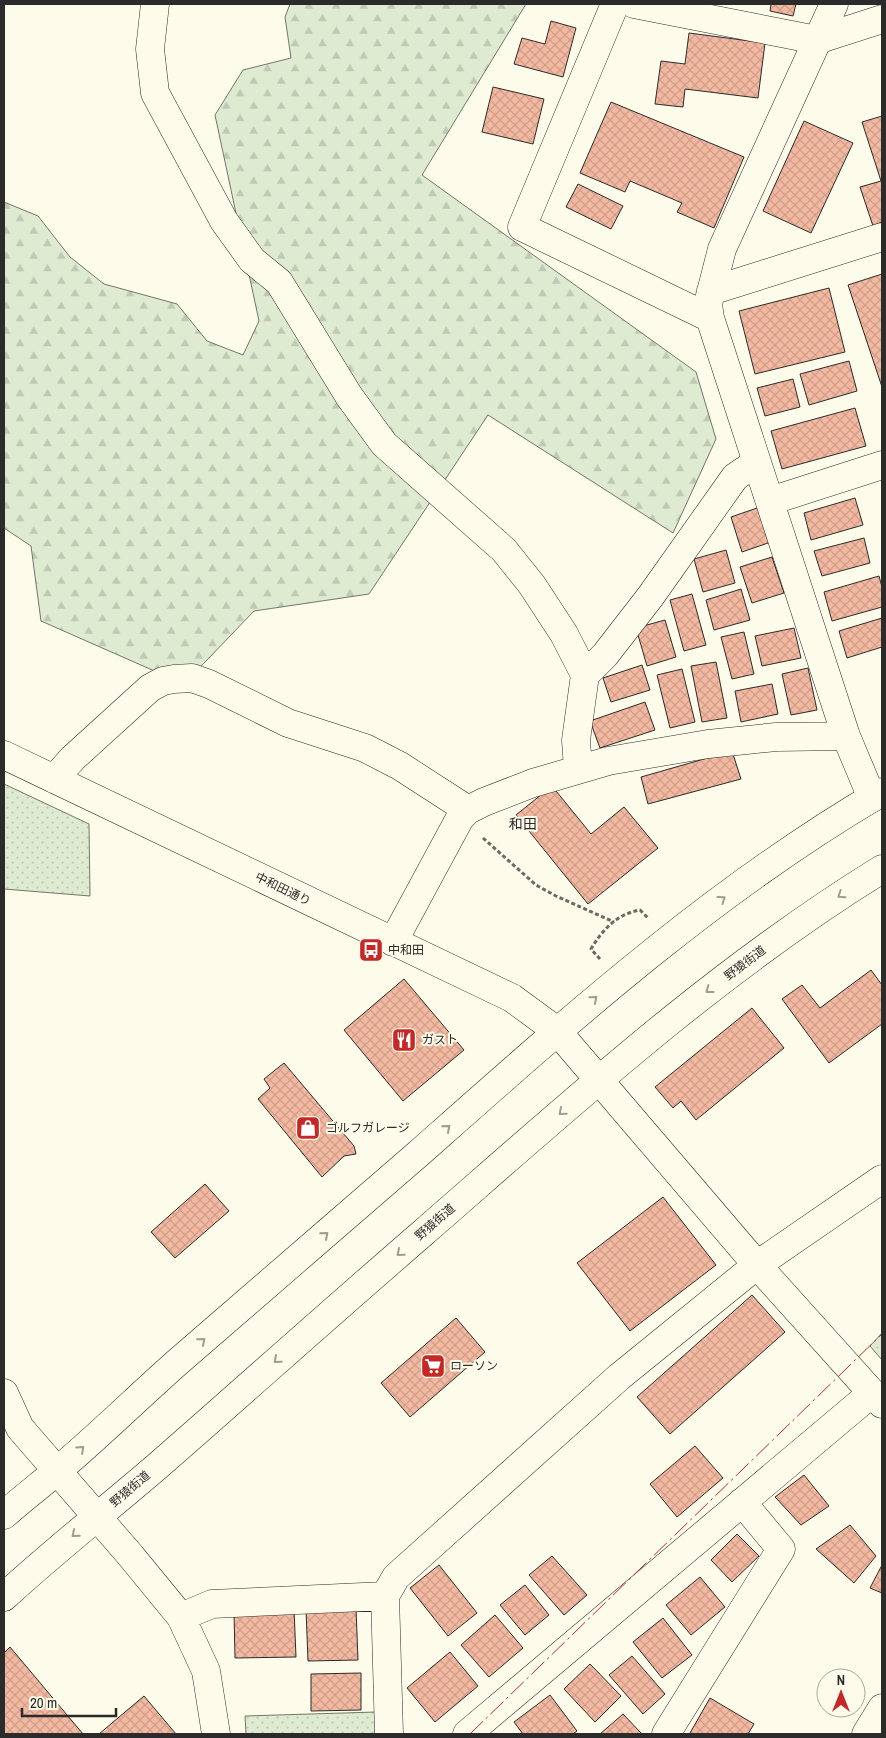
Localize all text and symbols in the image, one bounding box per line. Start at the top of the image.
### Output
district label: 和田 [509,815,537,833]
street label: 中和田通り [253,869,313,909]
one-way arrow [837,889,847,898]
one-way arrow [716,896,726,905]
bus stop icon: 中和田 [358,937,384,963]
place label: 中和田 [388,942,424,958]
street label: 野猿街道 [721,942,769,984]
one-way arrow [705,984,715,993]
one-way arrow [589,996,598,1005]
restaurant icon: ガスト [391,1027,417,1053]
place label: ガスト [422,1032,458,1048]
one-way arrow [559,1106,568,1115]
shop icon: ゴルフガレージ [295,1115,321,1141]
place label: ゴルフガレージ [326,1120,410,1136]
one-way arrow [442,1124,451,1133]
street label: 野猿街道 [412,1200,458,1244]
one-way arrow [319,1232,328,1240]
one-way arrow [396,1247,405,1256]
one-way arrow [197,1338,206,1347]
supermarket icon: ローソン [420,1353,446,1379]
one-way arrow [274,1354,283,1363]
place label: ローソン [450,1358,498,1374]
one-way arrow [76,1446,85,1455]
street label: 野猿街道 [106,1467,154,1511]
one-way arrow [71,1529,80,1538]
north arrow [816,1668,866,1718]
text: N [837,1671,845,1689]
scale bar [22,1686,116,1718]
text: 20 m [30,1692,57,1713]

